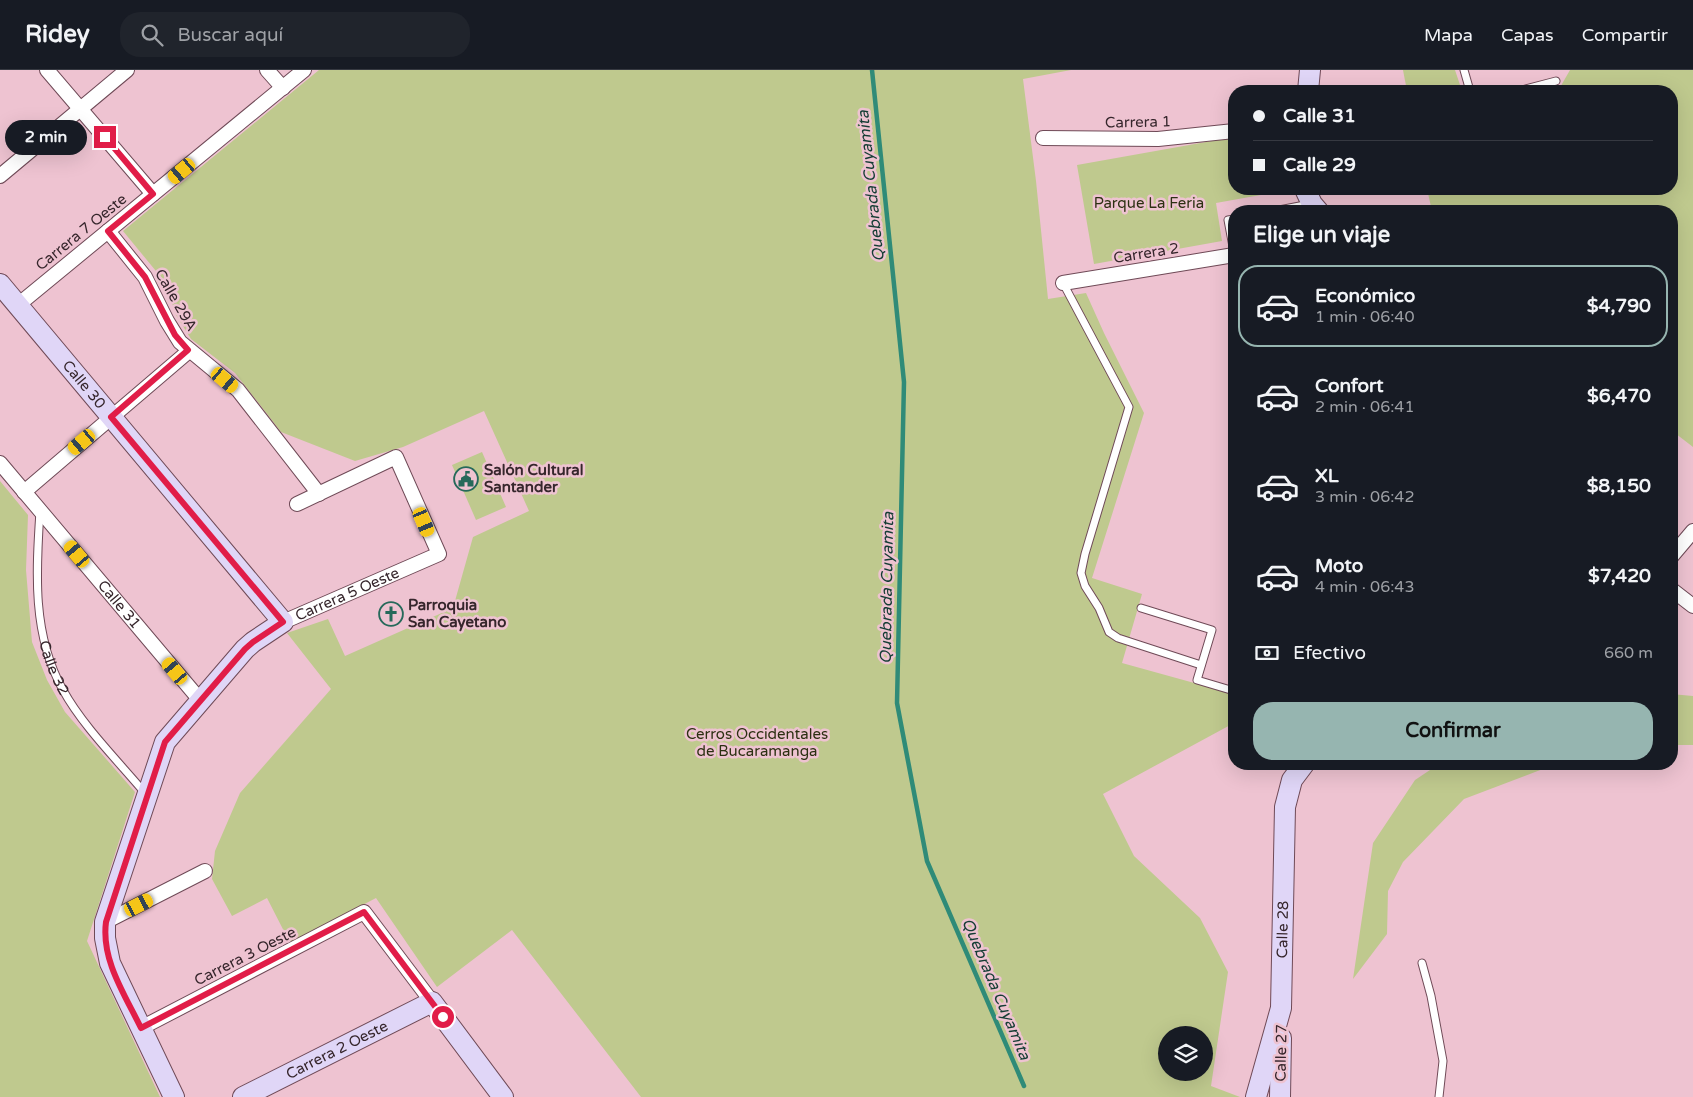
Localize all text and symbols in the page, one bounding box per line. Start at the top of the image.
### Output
search box [120,12,470,57]
text: Ridey [25,20,90,49]
icon: search [138,21,166,49]
text: Buscar aquí [178,24,283,46]
text: Mapa [1424,24,1473,46]
text: Capas [1501,24,1554,46]
text: Compartir [1582,24,1668,46]
text: Calle 31 [1283,105,1356,127]
water label: Quebrada Cuyamita [853,108,889,263]
street label: Carrera 1 [1105,112,1171,132]
callout: 2 min [5,120,88,154]
route end [94,126,116,148]
text: 2 min [25,127,67,147]
text: Calle 29 [1283,154,1356,176]
car [165,156,198,186]
street label: Carrera 7 Oeste [32,190,130,274]
park label: Parque La Feria [1094,194,1204,212]
text: Elige un viaje [1253,222,1390,248]
street label: Carrera 2 [1112,239,1180,267]
street label: Calle 29A [151,266,201,334]
icon: car [1255,284,1300,329]
text: Económico [1315,285,1415,307]
text: $4,790 [1587,295,1651,317]
text: 1 min · 06:40 [1315,307,1414,327]
street label: Calle 30 [59,357,109,412]
car [208,365,241,395]
icon: car [1255,374,1300,419]
text: Confort [1315,375,1384,397]
text: $6,470 [1587,385,1651,407]
text: 2 min · 06:41 [1315,397,1414,417]
car [65,427,98,457]
place label: Salón Cultural Santander [484,461,583,496]
icon: car [1255,464,1300,509]
text: XL [1315,465,1339,487]
public building icon: Salón Cultural Santander [453,466,479,492]
text: $8,150 [1587,475,1651,497]
text: 3 min · 06:42 [1315,487,1414,507]
car [411,505,436,539]
water label: Quebrada Cuyamita [876,511,898,664]
car [61,538,92,570]
icon: car [1255,554,1300,599]
text: Moto [1315,555,1363,577]
street label: Carrera 5 Oeste [292,563,402,625]
text: $7,420 [1588,565,1651,587]
street label: Calle 31 [94,577,145,632]
text: 4 min · 06:43 [1315,577,1414,597]
place label: Parroquia San Cayetano [408,596,506,632]
church icon: Parroquia San Cayetano [378,601,404,627]
street label: Calle 32 [35,638,73,698]
icon: cash [1253,639,1281,667]
text: Efectivo [1293,642,1366,664]
text: 660 m [1604,643,1653,663]
car [159,655,190,687]
button: Confirmar [1253,702,1653,760]
park label: Cerros Occidentales de Bucaramanga [686,725,828,760]
car [122,892,155,918]
street label: Calle 28 [1273,900,1292,958]
water label: Quebrada Cuyamita [957,915,1035,1064]
street label: Carrera 3 Oeste [191,923,299,989]
route start [432,1006,454,1028]
street label: Carrera 2 Oeste [283,1017,391,1083]
street label: Calle 27 [1271,1024,1291,1082]
map controls [1158,1026,1213,1081]
button: layers [1158,1026,1213,1081]

